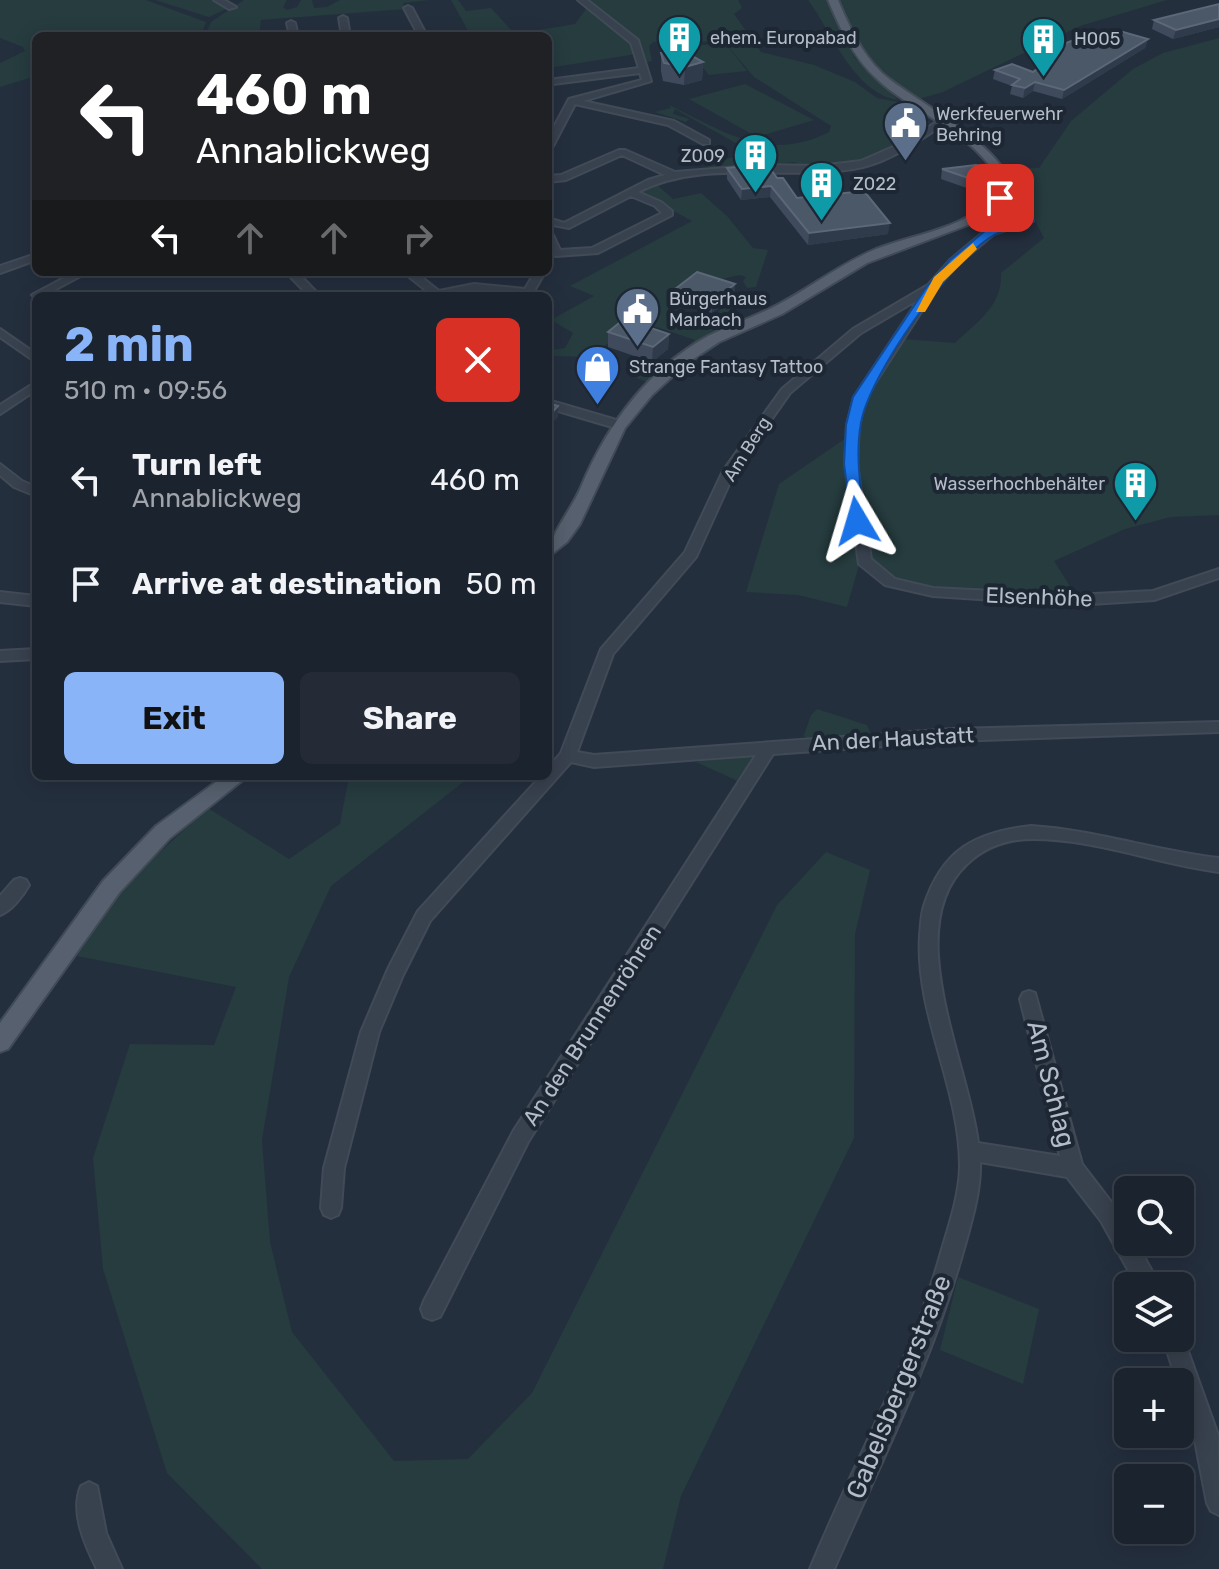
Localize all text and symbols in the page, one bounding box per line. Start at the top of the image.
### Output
building icon: ehem. Europabad [655,14,703,77]
building icon: H005 [1019,15,1067,78]
place label: ehem. Europabad [710,27,857,49]
place label: H005 [1074,28,1120,50]
text: 460 m [196,62,372,128]
icon: left [64,64,168,168]
public building icon: Werkfeuerwehr Behring [881,100,929,163]
place label: Werkfeuerwehr Behring [936,103,1063,146]
text: Annablickweg [196,129,431,172]
building icon: Z009 [732,132,780,195]
place label: Z009 [681,145,725,167]
building icon: Z022 [798,160,846,223]
pin [966,164,1034,232]
place label: Z022 [853,173,896,195]
icon: arrive [978,176,1022,220]
icon: left [144,216,188,260]
icon: ahead [228,216,272,260]
icon: ahead [312,216,356,260]
icon: right [396,216,440,260]
public building icon: Bürgerhaus Marbach [614,285,662,348]
place label: Bürgerhaus Marbach [669,288,767,331]
text: 2 min [64,316,194,373]
button: close [436,318,520,402]
shop icon: Strange Fantasy Tattoo [574,343,622,406]
place label: Strange Fantasy Tattoo [629,356,823,378]
text: 510 m · 09:56 [64,375,227,406]
street label: Am Berg [719,413,775,485]
text: Turn left [132,447,262,483]
icon: left [64,458,108,502]
building icon: Wasserhochbehälter [1112,460,1160,523]
text: 460 m [430,462,520,498]
place label: Wasserhochbehälter [934,473,1105,495]
position arrow [815,479,899,563]
text: Annablickweg [132,483,302,514]
icon: arrive [64,562,108,606]
text: Arrive at destination [132,566,442,602]
text: 50 m [466,566,537,602]
street label: Elsenhöhe [985,582,1093,612]
button: Exit [64,672,284,764]
button: Share [300,672,520,764]
street label: An der Haustatt [811,721,975,757]
street label: An den Brunnenröhren [517,919,667,1131]
street label: Am Schlag [1020,1017,1082,1151]
map controls [1114,1176,1194,1544]
button: search [1114,1176,1194,1256]
street label: Gabelsbergerstraße [840,1271,958,1503]
button: layers [1114,1272,1194,1352]
button: + [1114,1368,1194,1448]
button: − [1114,1464,1194,1544]

